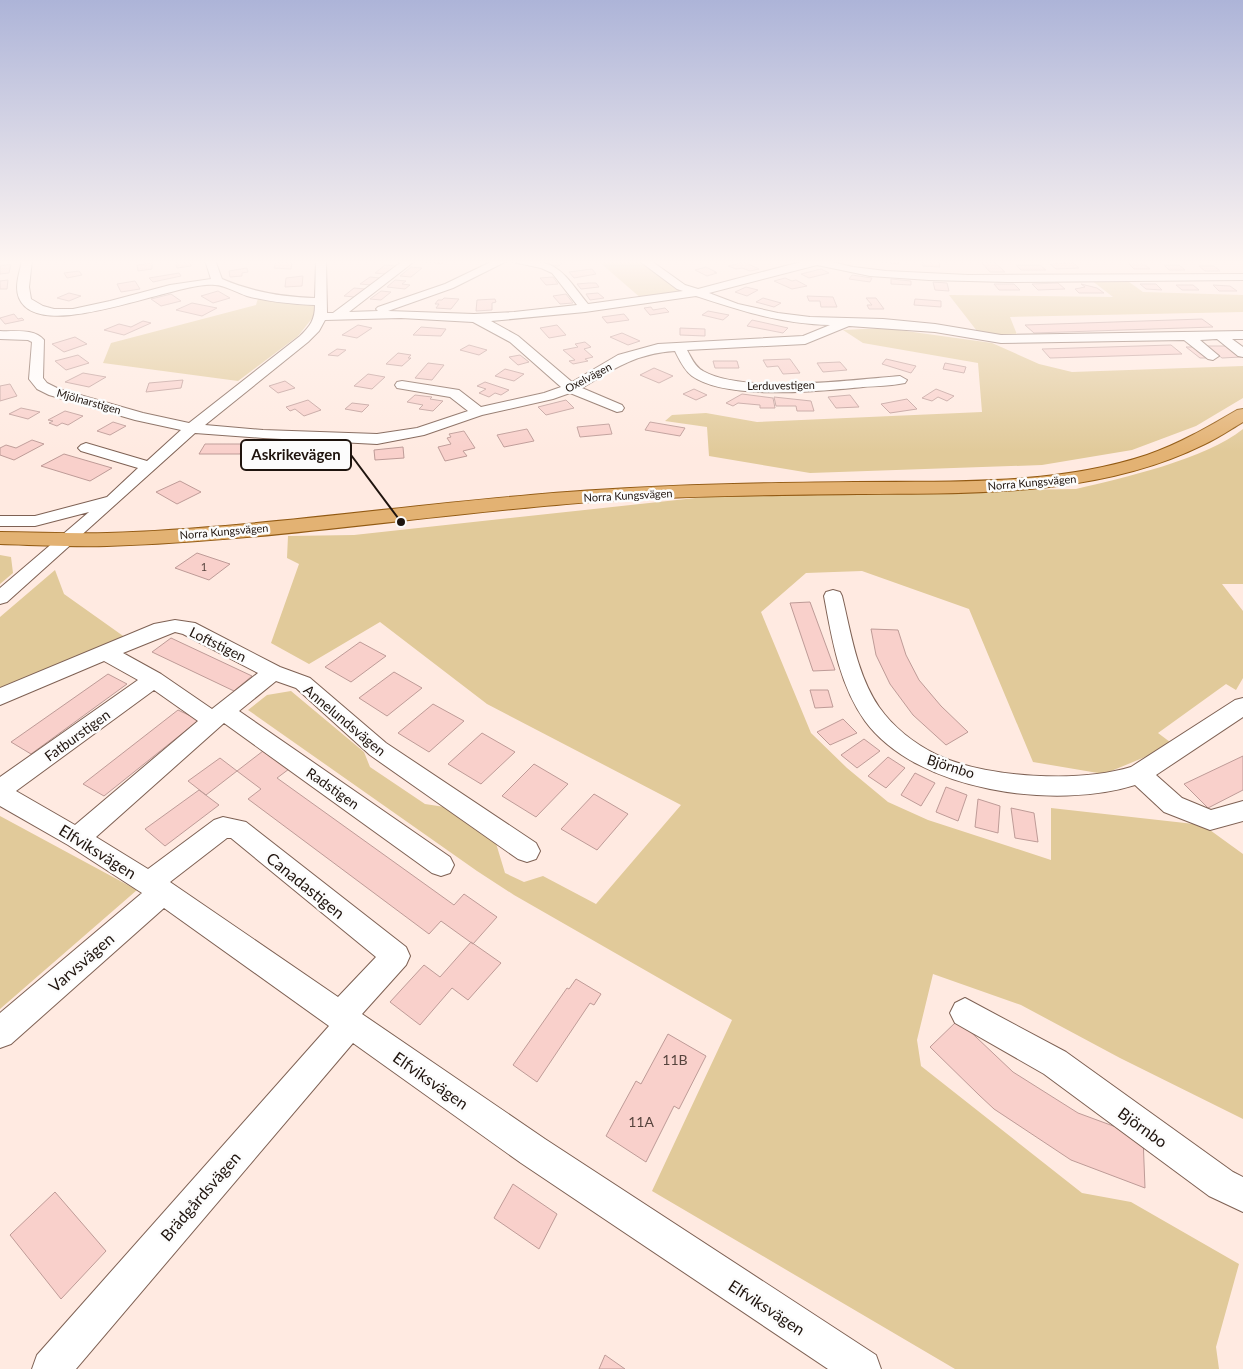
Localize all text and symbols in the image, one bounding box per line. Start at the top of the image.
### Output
street label: Oxelvägen [562,359,614,395]
street label: Lerduvestigen [747,378,815,392]
street label: Mjölnarstigen [55,386,123,416]
callout: Askrikevägen [241,440,351,470]
text: Askrikevägen [250,445,341,463]
street label: Norra Kungsvägen [987,472,1077,492]
street label: Norra Kungsvägen [583,486,673,504]
street label: Norra Kungsvägen [179,521,269,541]
house number: 1 [201,560,207,573]
street label: Loftstigen [187,623,249,665]
street label: Annelundsvägen [301,681,389,759]
street label: Fatburstigen [41,706,113,764]
street label: Björnbo [925,750,977,782]
street label: Radstigen [303,764,363,812]
street label: Elfviksvägen [56,820,140,882]
street label: Canadastigen [263,848,349,922]
street label: Varvsvägen [45,929,117,995]
street label: Elfviksvägen [390,1047,472,1113]
house number: 11B [662,1051,688,1068]
street label: Björnbo [1115,1103,1171,1151]
house number: 11A [628,1113,654,1130]
street label: Brädgårdsvägen [156,1148,244,1244]
street label: Elfviksvägen [725,1275,809,1339]

